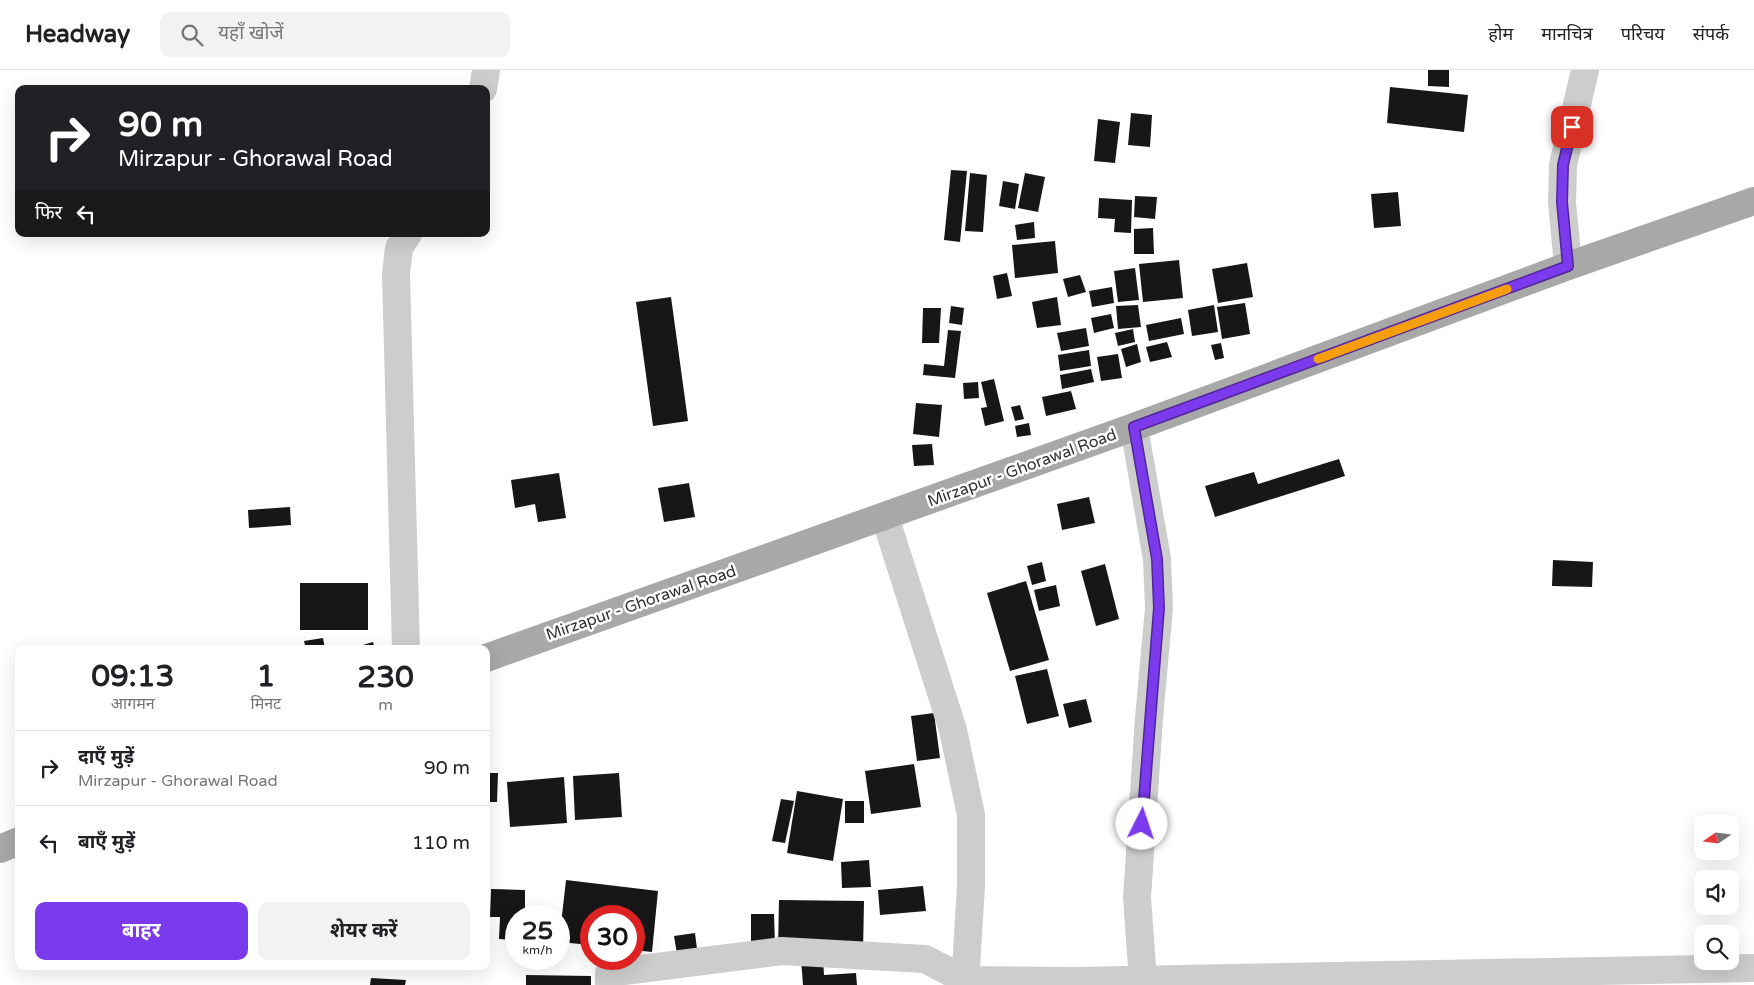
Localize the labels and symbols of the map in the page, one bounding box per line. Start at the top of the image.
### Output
pin [1551,106,1593,148]
street label: Mirzapur - Ghorawal Road [925,424,1119,512]
street label: Mirzapur - Ghorawal Road [543,561,739,645]
position arrow [1115,797,1167,849]
north arrow [1694,815,1739,860]
speed limit sign: 30 [580,905,645,970]

